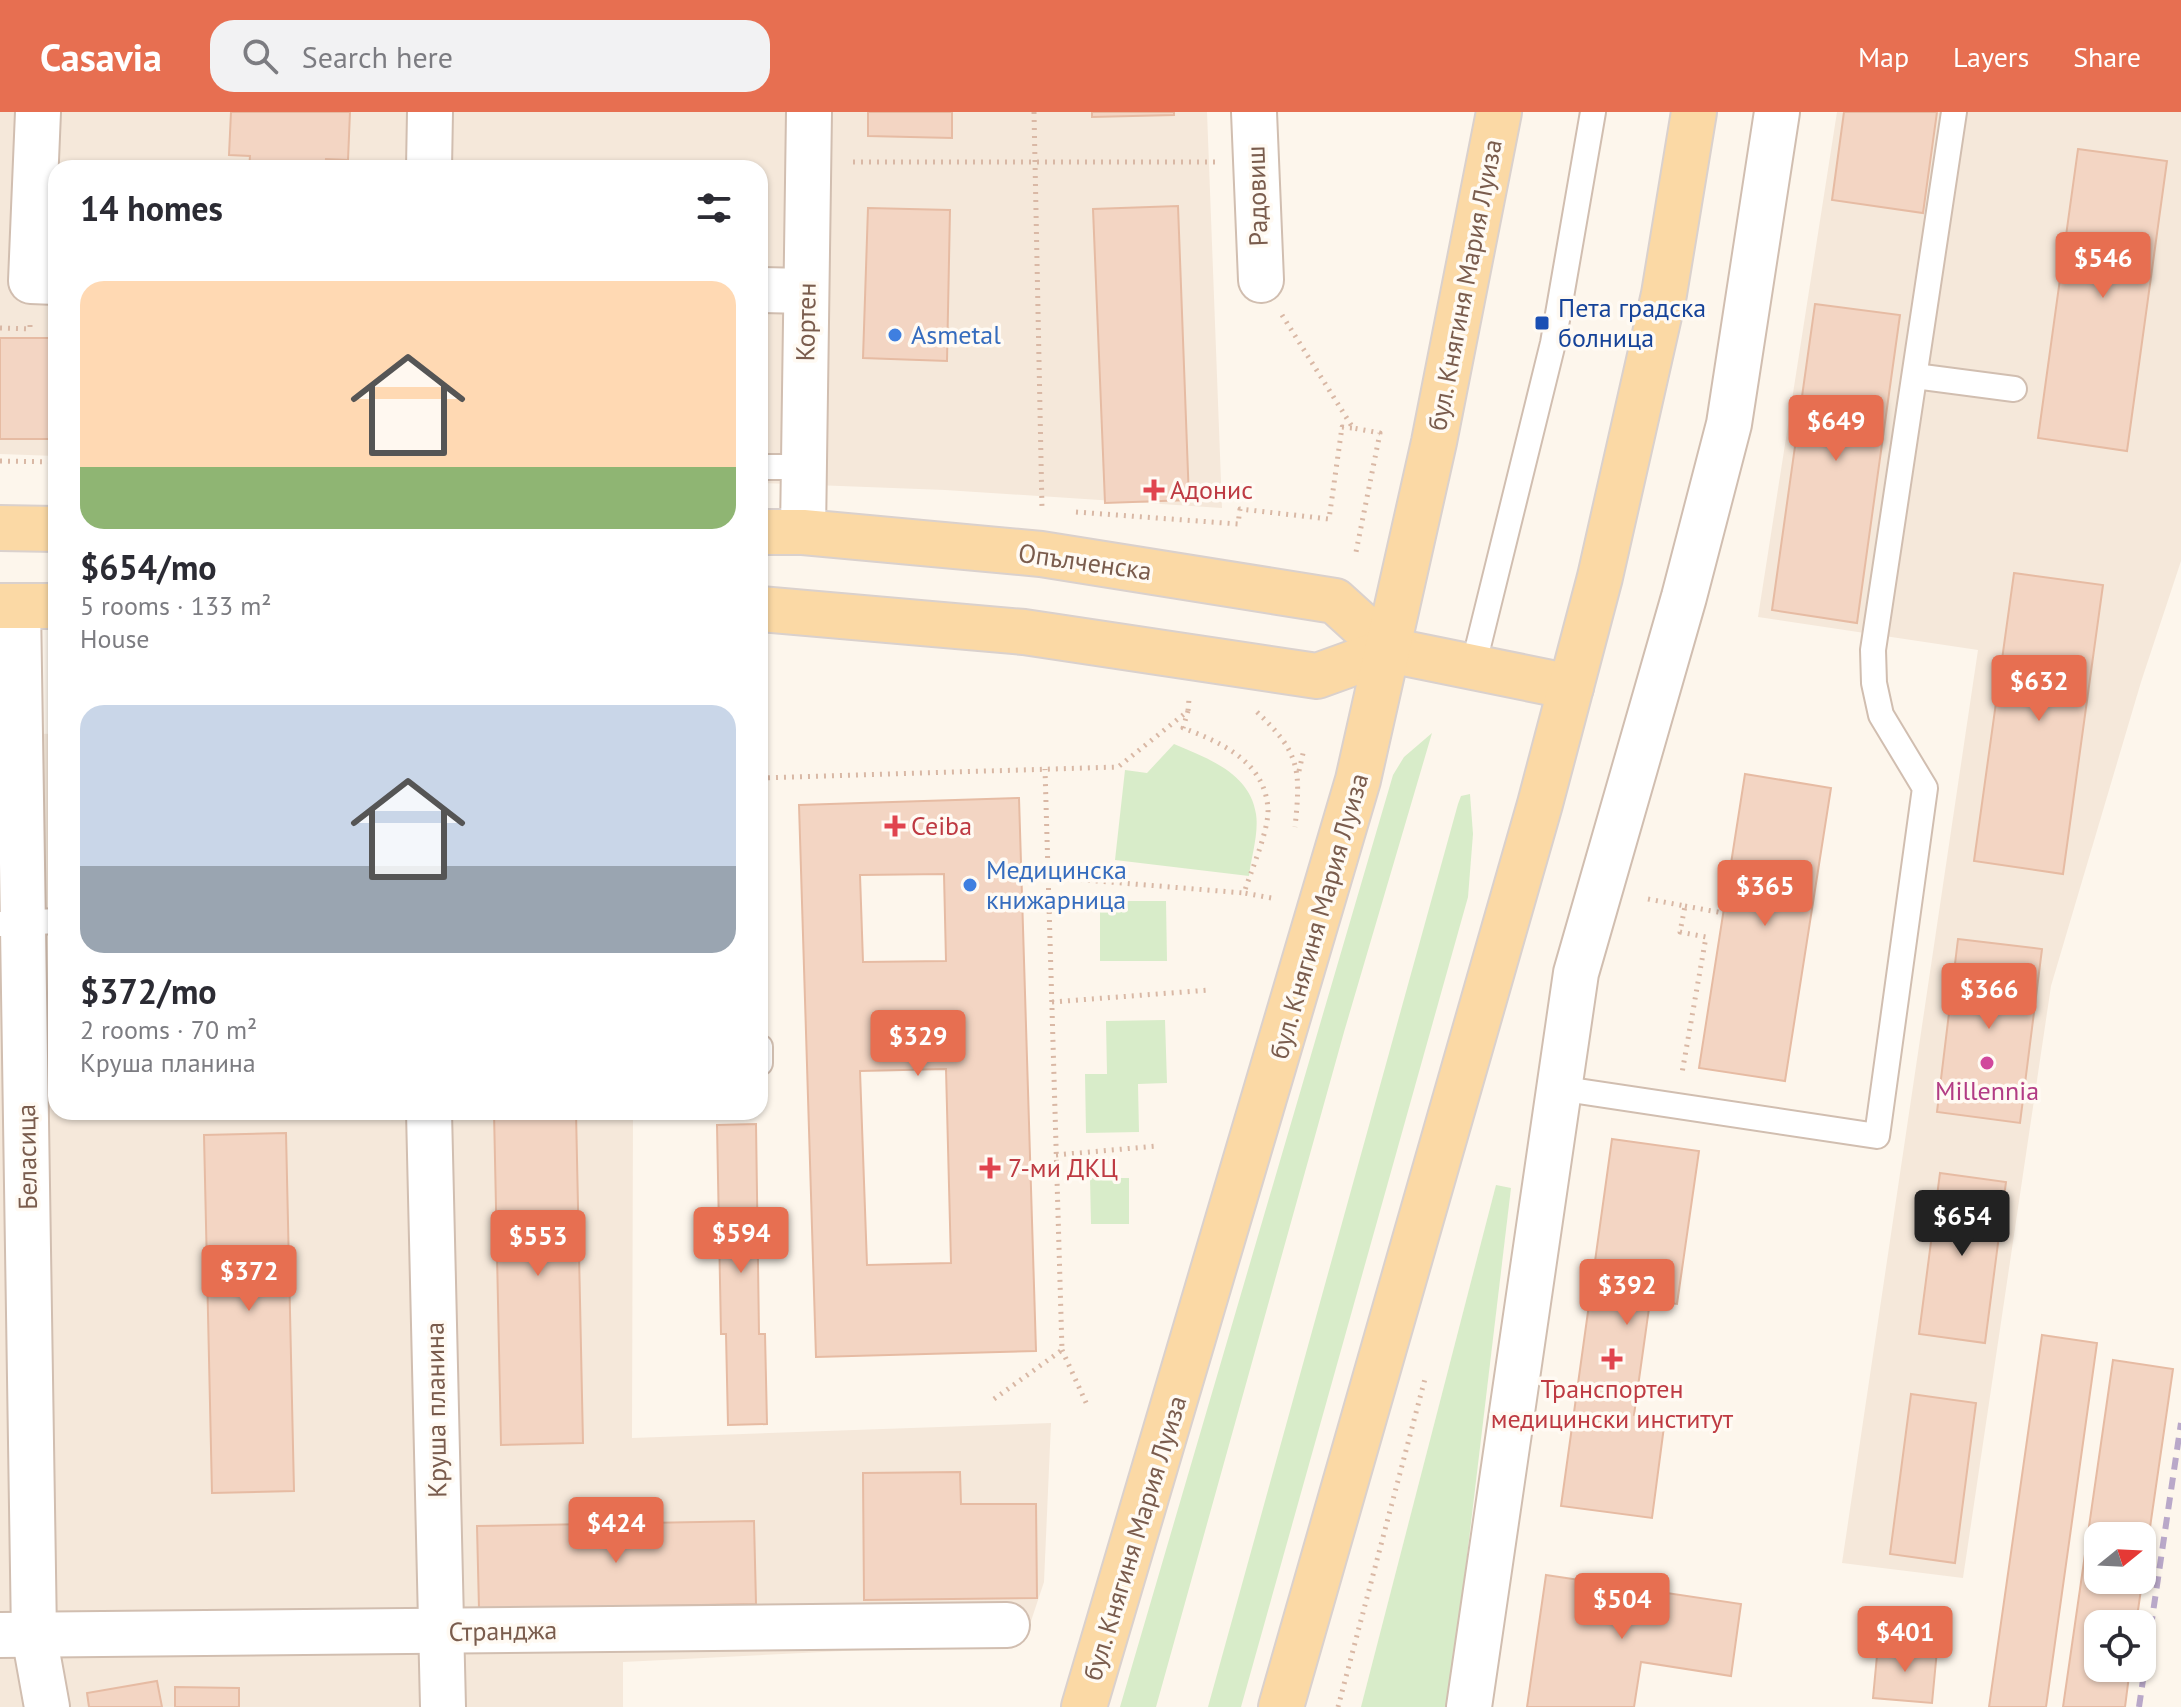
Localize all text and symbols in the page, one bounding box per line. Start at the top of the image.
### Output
search box [210,20,770,92]
text: Casavia [40,32,162,81]
icon: search [238,34,282,78]
text: Search here [302,37,453,76]
text: Map [1858,38,1909,75]
text: Layers [1953,38,2029,75]
text: Share [2073,38,2141,75]
street label: бул. Княгиня Мария Луиза [1420,136,1509,433]
street label: Радовиш [1238,145,1275,247]
text: 14 homes [80,186,223,230]
icon: filters [692,186,736,230]
pin: $546 [2056,232,2150,300]
text: $546 [2074,241,2132,274]
street label: Кортен [788,282,823,362]
place label: Пета градска болница [1558,291,1706,354]
marker: Пета градска болница [1533,314,1551,332]
place label: Asmetal [911,318,1001,351]
marker: Asmetal [886,326,904,344]
icon: home [336,333,480,477]
pin: $649 [1789,395,1883,463]
text: $649 [1807,404,1865,437]
place label: Адонис [1170,473,1253,506]
marker: Адонис [1145,481,1163,499]
street label: Опълченска [1016,536,1154,587]
text: $654/mo [80,545,217,589]
text: 5 rooms · 133 m² [80,589,272,622]
text: House [80,622,150,655]
pin: $632 [1992,655,2086,723]
text: $632 [2010,664,2068,697]
icon: home [336,757,480,901]
street label: бул. Княгиня Мария Луиза [1262,769,1375,1063]
place label: Ceiba [911,809,972,842]
marker: Ceiba [886,817,904,835]
place label: Медицинска книжарница [986,853,1127,916]
pin: $365 [1718,860,1812,928]
text: $365 [1736,869,1794,902]
marker: Медицинска книжарница [961,876,979,894]
pin: $366 [1942,963,2036,1031]
text: $372/mo [80,969,217,1013]
text: $366 [1960,972,2018,1005]
pin: $329 [871,1010,965,1078]
text: 2 rooms · 70 m² [80,1013,257,1046]
text: $329 [889,1019,947,1052]
text: Круша планина [80,1046,256,1079]
marker: Millennia [1978,1054,1996,1072]
place label: Millennia [1935,1074,2039,1107]
street label: Беласица [9,1104,44,1210]
place label: 7-ми ДКЦ [1008,1151,1118,1184]
marker: 7-ми ДКЦ [979,1157,1001,1179]
pin: $654 [1915,1190,2009,1258]
text: $654 [1933,1199,1991,1232]
pin: $594 [694,1207,788,1275]
pin: $553 [491,1210,585,1278]
text: $594 [712,1216,770,1249]
text: $553 [509,1219,567,1252]
pin: $372 [202,1245,296,1313]
text: $372 [220,1254,278,1287]
pin: $392 [1580,1259,1674,1327]
text: $392 [1598,1268,1656,1301]
street label: Круша планина [417,1322,454,1498]
marker: Транспортен медицински институт [1601,1348,1623,1370]
place label: Транспортен медицински институт [1491,1372,1734,1435]
street label: бул. Княгиня Мария Луиза [1075,1392,1194,1684]
pin: $424 [569,1497,663,1565]
text: $424 [587,1506,645,1539]
north arrow [2084,1522,2156,1594]
map controls [2084,1522,2156,1682]
pin: $504 [1575,1573,1669,1641]
text: $504 [1593,1582,1651,1615]
pin: $401 [1858,1606,1952,1674]
button: locate [2084,1610,2156,1682]
street label: Странджа [448,1613,558,1648]
text: $401 [1876,1615,1934,1648]

